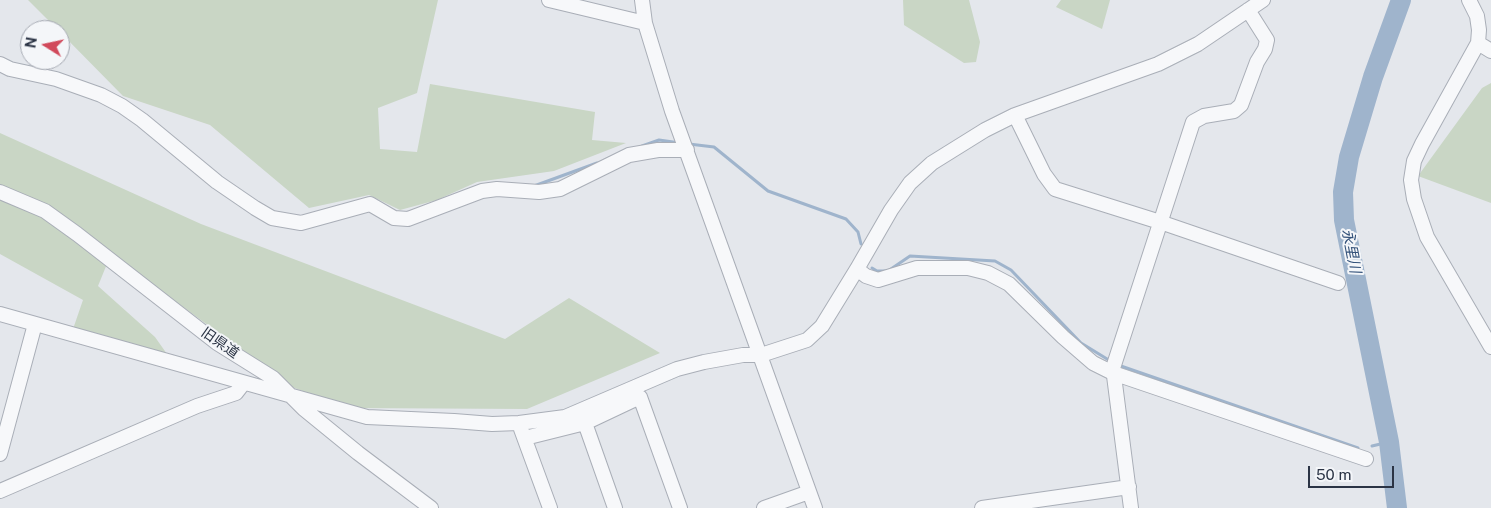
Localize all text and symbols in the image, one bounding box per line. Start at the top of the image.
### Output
north arrow [20,20,70,70]
text: N [22,36,40,49]
water label: 永里川 [1338,227,1364,275]
street label: 旧県道 [198,324,242,362]
scale bar [1311,456,1397,488]
text: 50 m [1316,466,1351,483]

